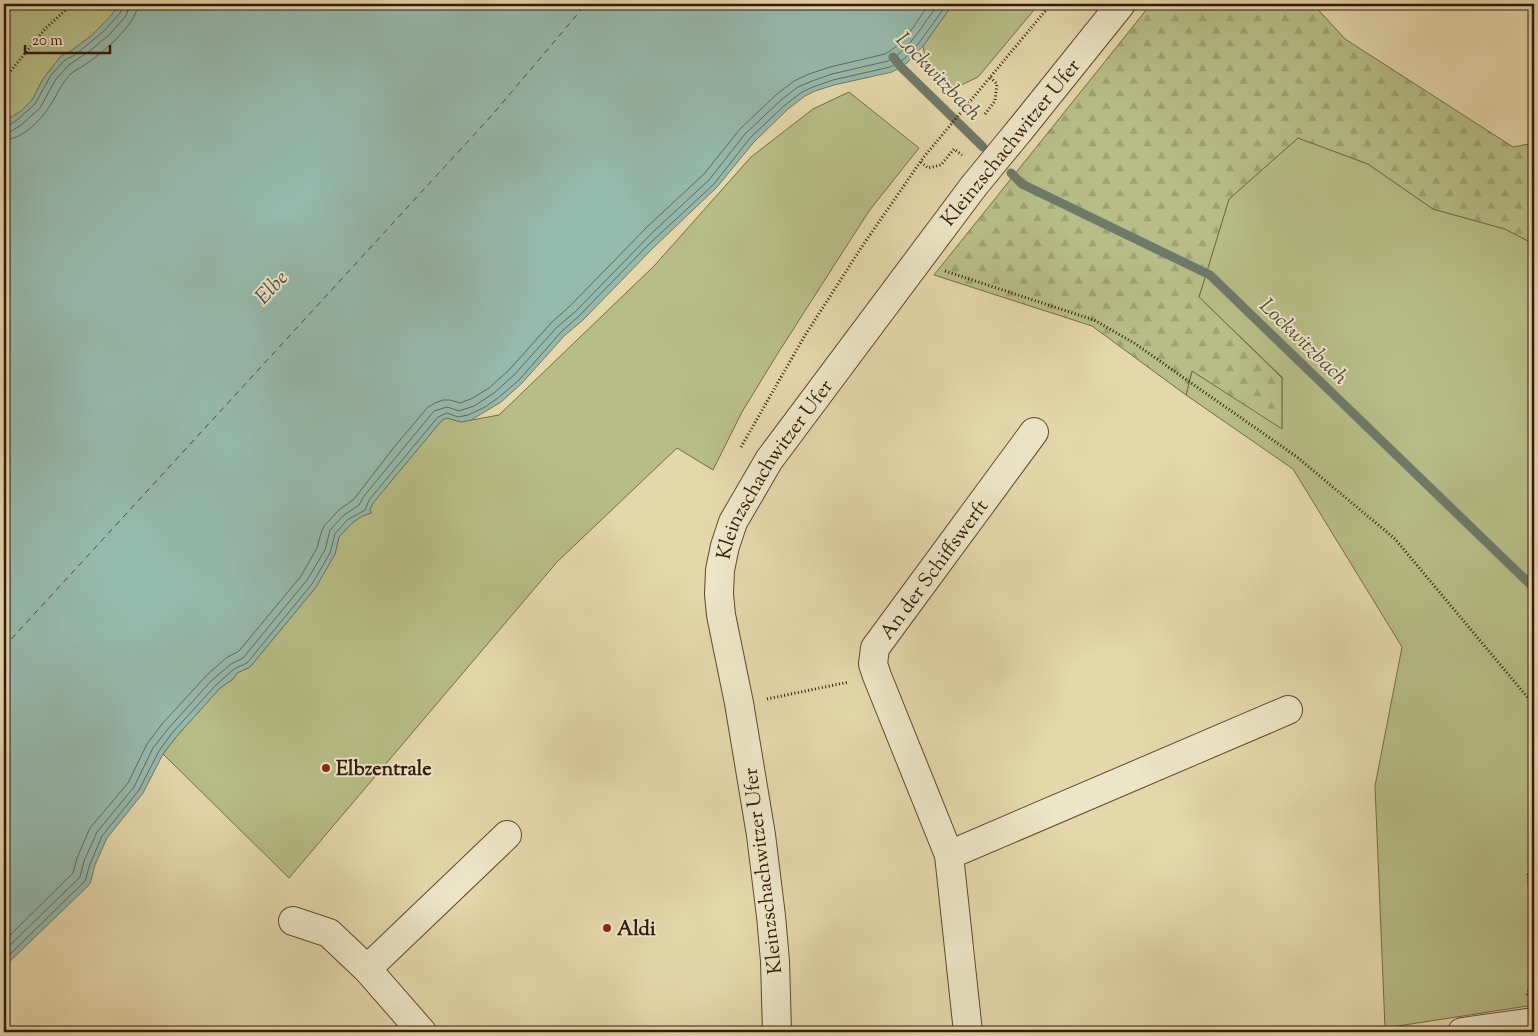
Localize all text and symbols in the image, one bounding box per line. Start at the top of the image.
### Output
scale bar [25,22,110,54]
water label: Lockwitzbach [888,26,988,128]
text: 20 m [32,31,63,52]
street label: Kleinzschachwitzer Ufer [935,53,1089,233]
water label: Elbe [249,265,296,312]
water label: Lockwitzbach [1252,292,1354,392]
street label: Kleinzschachwitzer Ufer [711,374,842,562]
street label: An der Schiffswerft [874,494,997,647]
place label: Elbzentrale [336,756,432,785]
marker: Elbzentrale [320,762,332,774]
street label: Kleinzschachwitzer Ufer [737,765,792,976]
place label: Aldi [617,916,656,945]
marker: Aldi [601,922,613,934]

